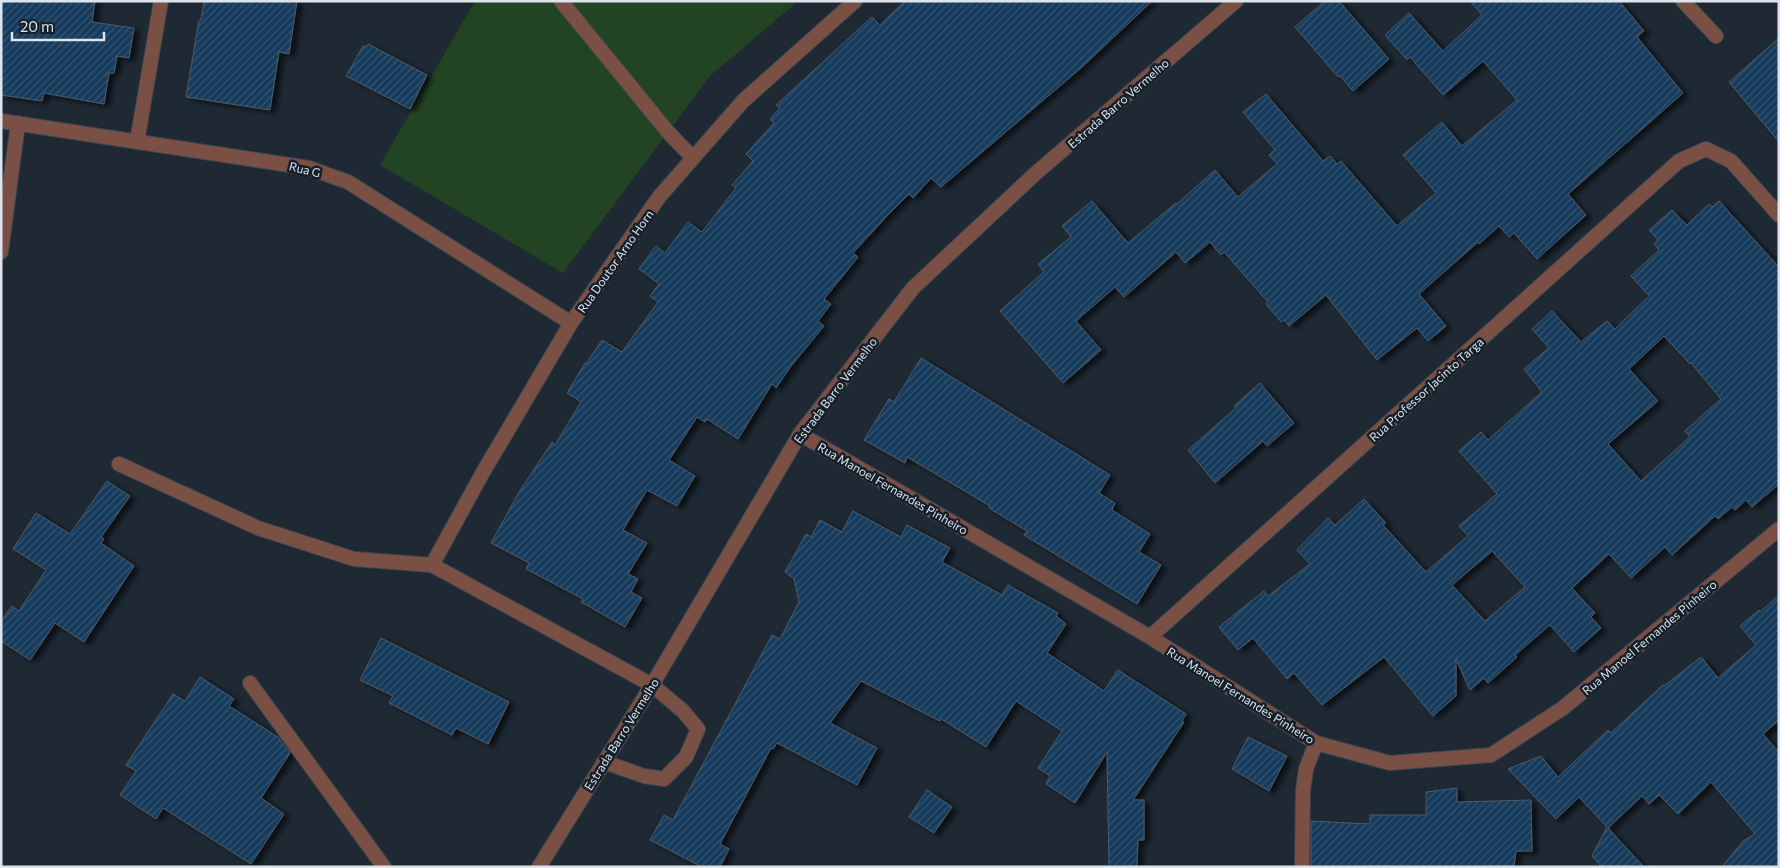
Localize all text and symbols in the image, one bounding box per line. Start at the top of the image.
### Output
scale bar [12,10,105,42]
text: 20 m [20,17,54,35]
street label: Estrada Barro Vermelho [1065,55,1171,151]
street label: Rua G [288,158,322,180]
street label: Rua Doutor Arno Horn [574,207,656,315]
street label: Estrada Barro Vermelho [791,334,879,446]
street label: Rua Professor Jacinto Targa [1366,334,1487,445]
street label: Rua Manoel Fernandes Pinheiro [815,439,971,537]
street label: Rua Manoel Fernandes Pinheiro [1579,577,1719,697]
street label: Rua Manoel Fernandes Pinheiro [1165,644,1317,746]
street label: Estrada Barro Vermelho [581,676,661,792]

